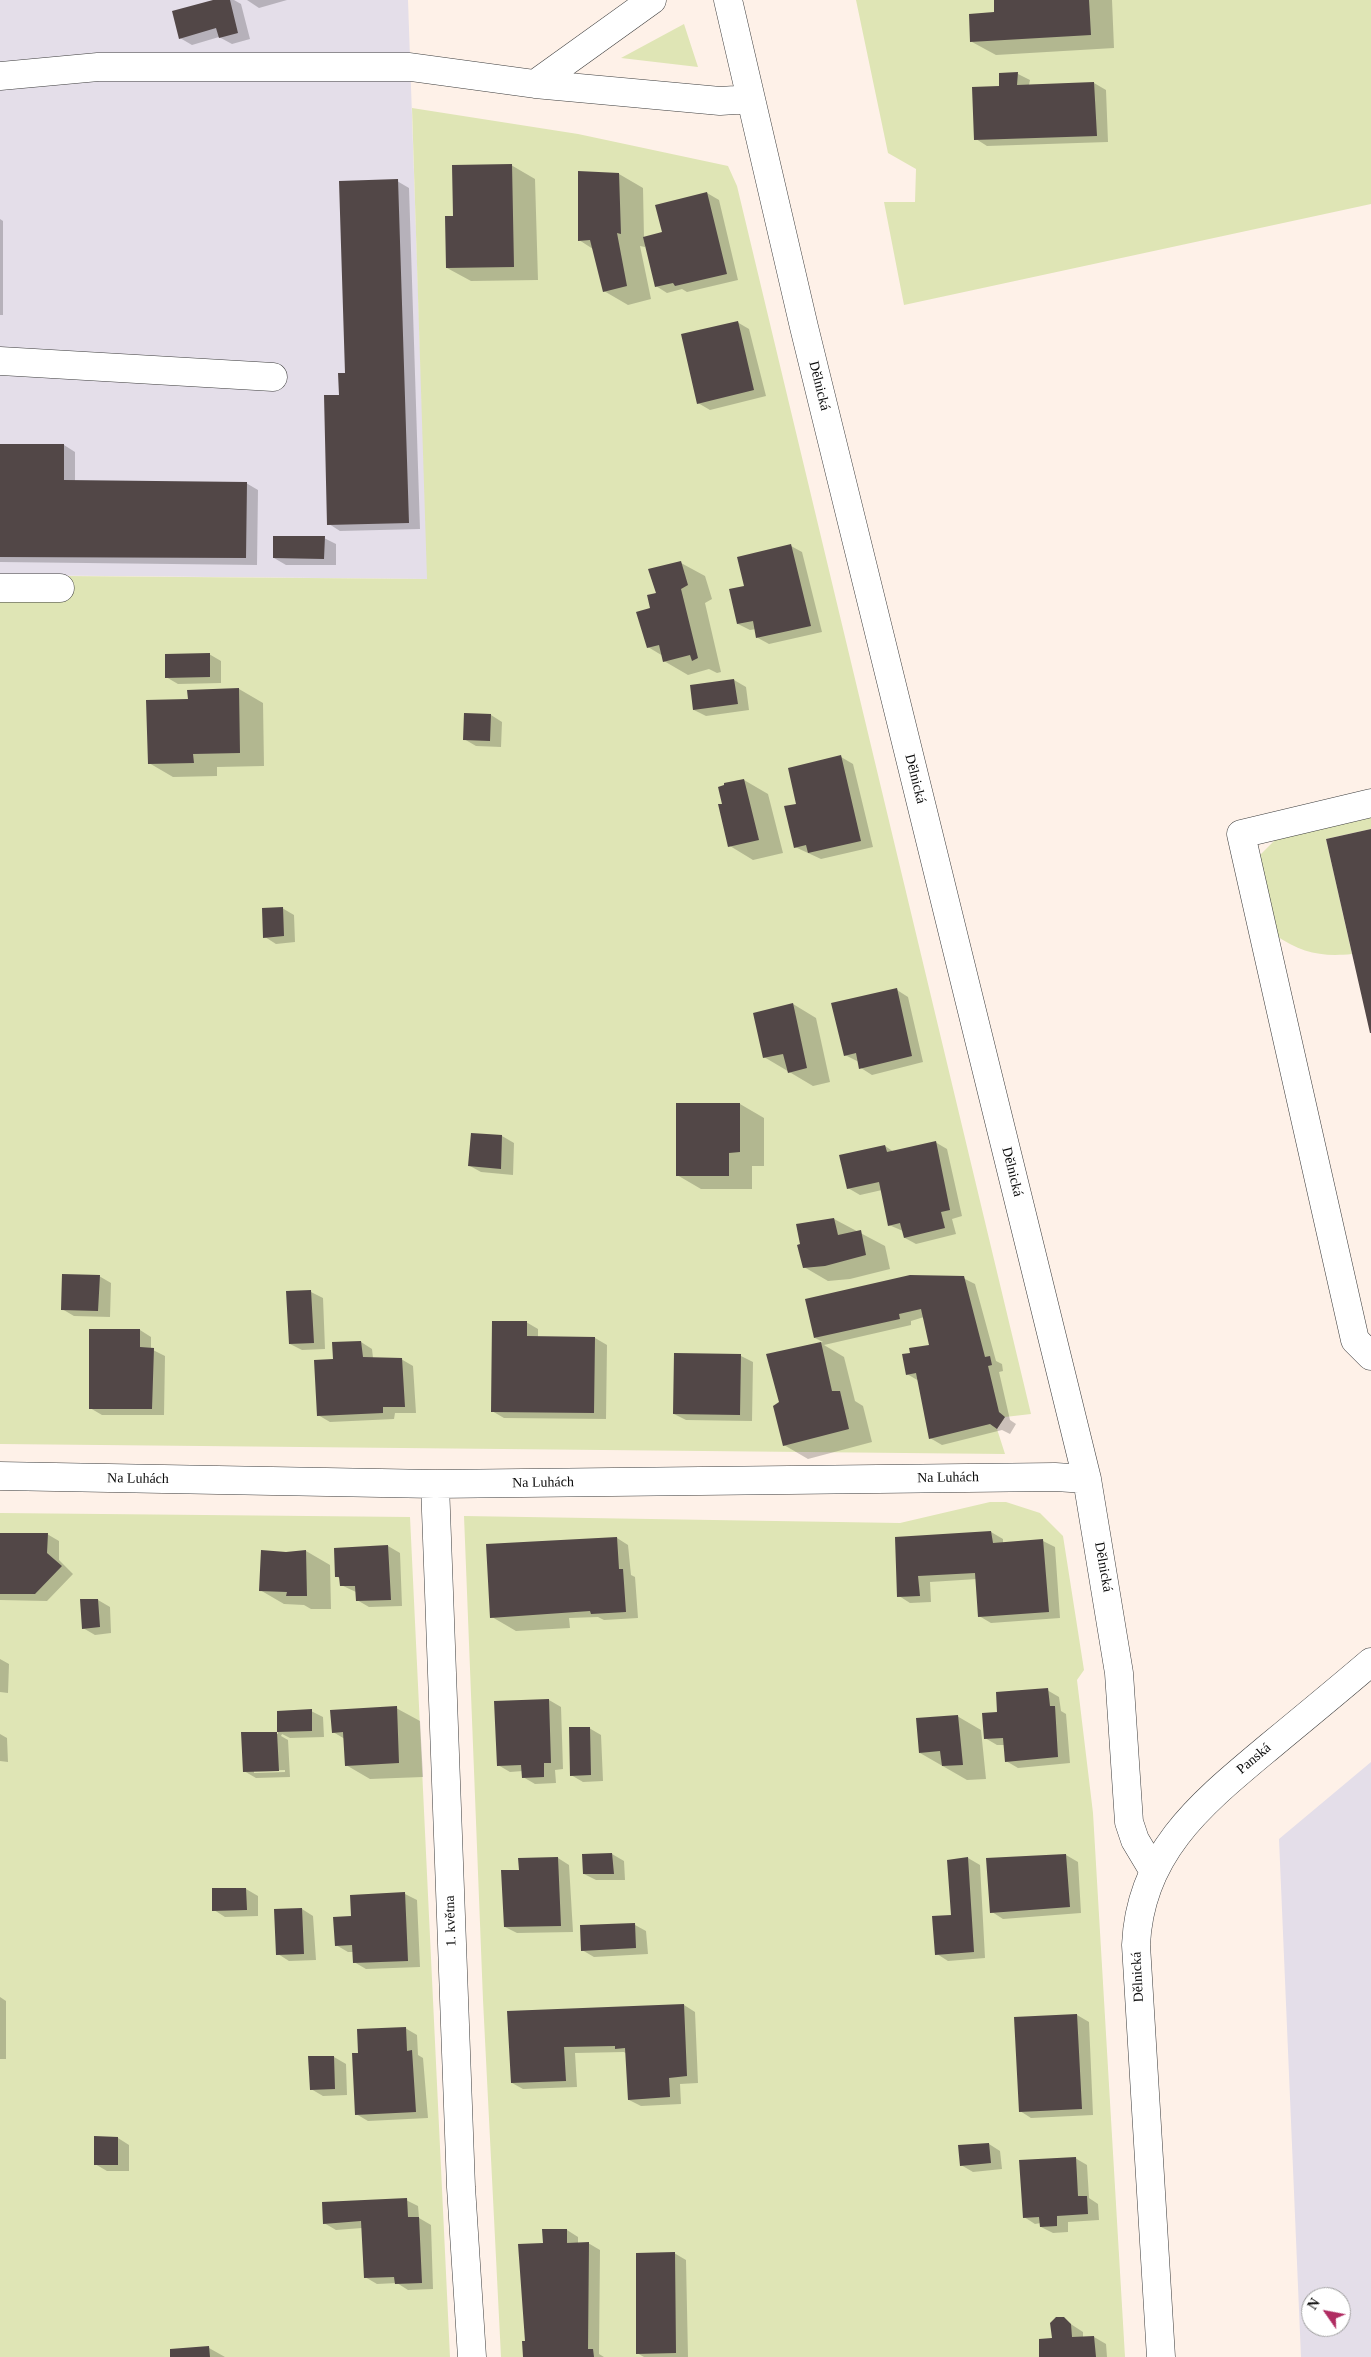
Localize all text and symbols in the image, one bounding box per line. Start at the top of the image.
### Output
street label: Dělnická [805,359,833,413]
street label: Dělnická [901,752,929,806]
street label: Dělnická [998,1145,1026,1199]
street label: Na Luhách [917,1469,979,1487]
street label: Na Luhách [107,1470,169,1488]
street label: Na Luhách [512,1474,574,1492]
street label: Dělnická [1090,1541,1116,1593]
street label: Panská [1233,1740,1275,1778]
street label: 1. května [442,1895,460,1947]
street label: Dělnická [1128,1951,1148,2003]
north arrow [1301,2287,1351,2337]
text: N [1305,2296,1323,2312]

